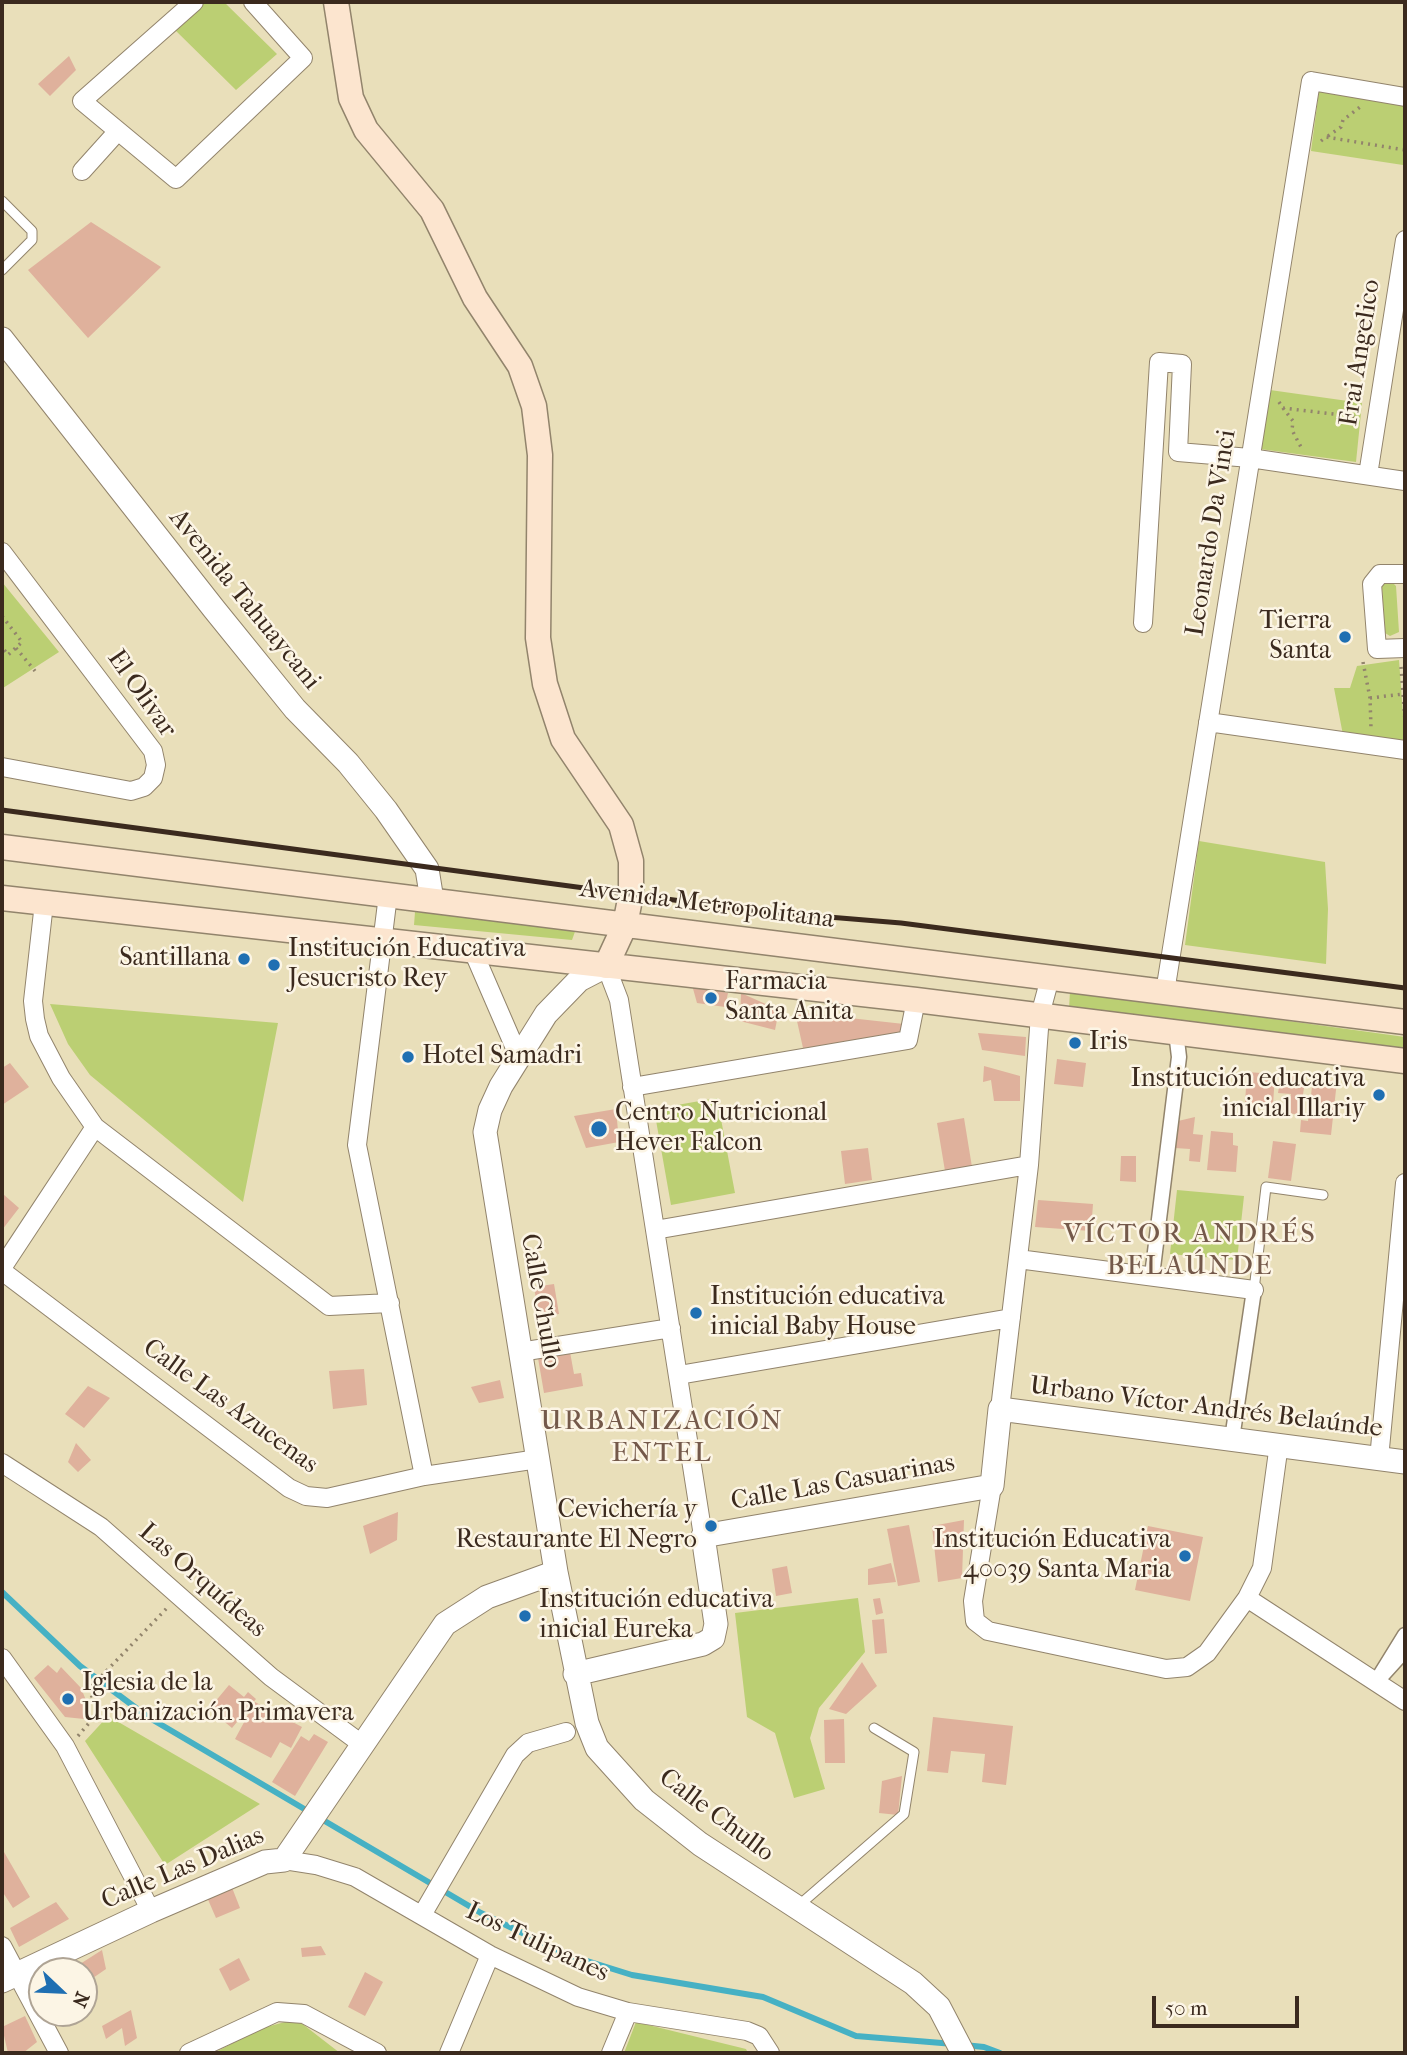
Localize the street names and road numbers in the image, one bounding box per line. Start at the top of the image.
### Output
street label: Frai Angelico [1334,277,1388,429]
street label: Leonardo Da Vinci [1180,428,1244,638]
street label: Avenida Tahuaycani [162,503,326,697]
street label: El Olivar [100,644,182,744]
street label: Avenida Metropolitana [578,874,836,936]
street label: Calle Chullo [513,1231,567,1371]
street label: Calle Las Azucenas [136,1333,324,1481]
street label: Urbano Víctor Andrés Belaúnde [1028,1371,1384,1445]
street label: Calle Las Casuarinas [729,1448,957,1518]
street label: Las Orquídeas [132,1517,272,1645]
street label: Calle Chullo [652,1763,780,1869]
street label: Calle Las Dalias [97,1821,269,1917]
street label: Los Tulipanes [461,1896,613,1990]

